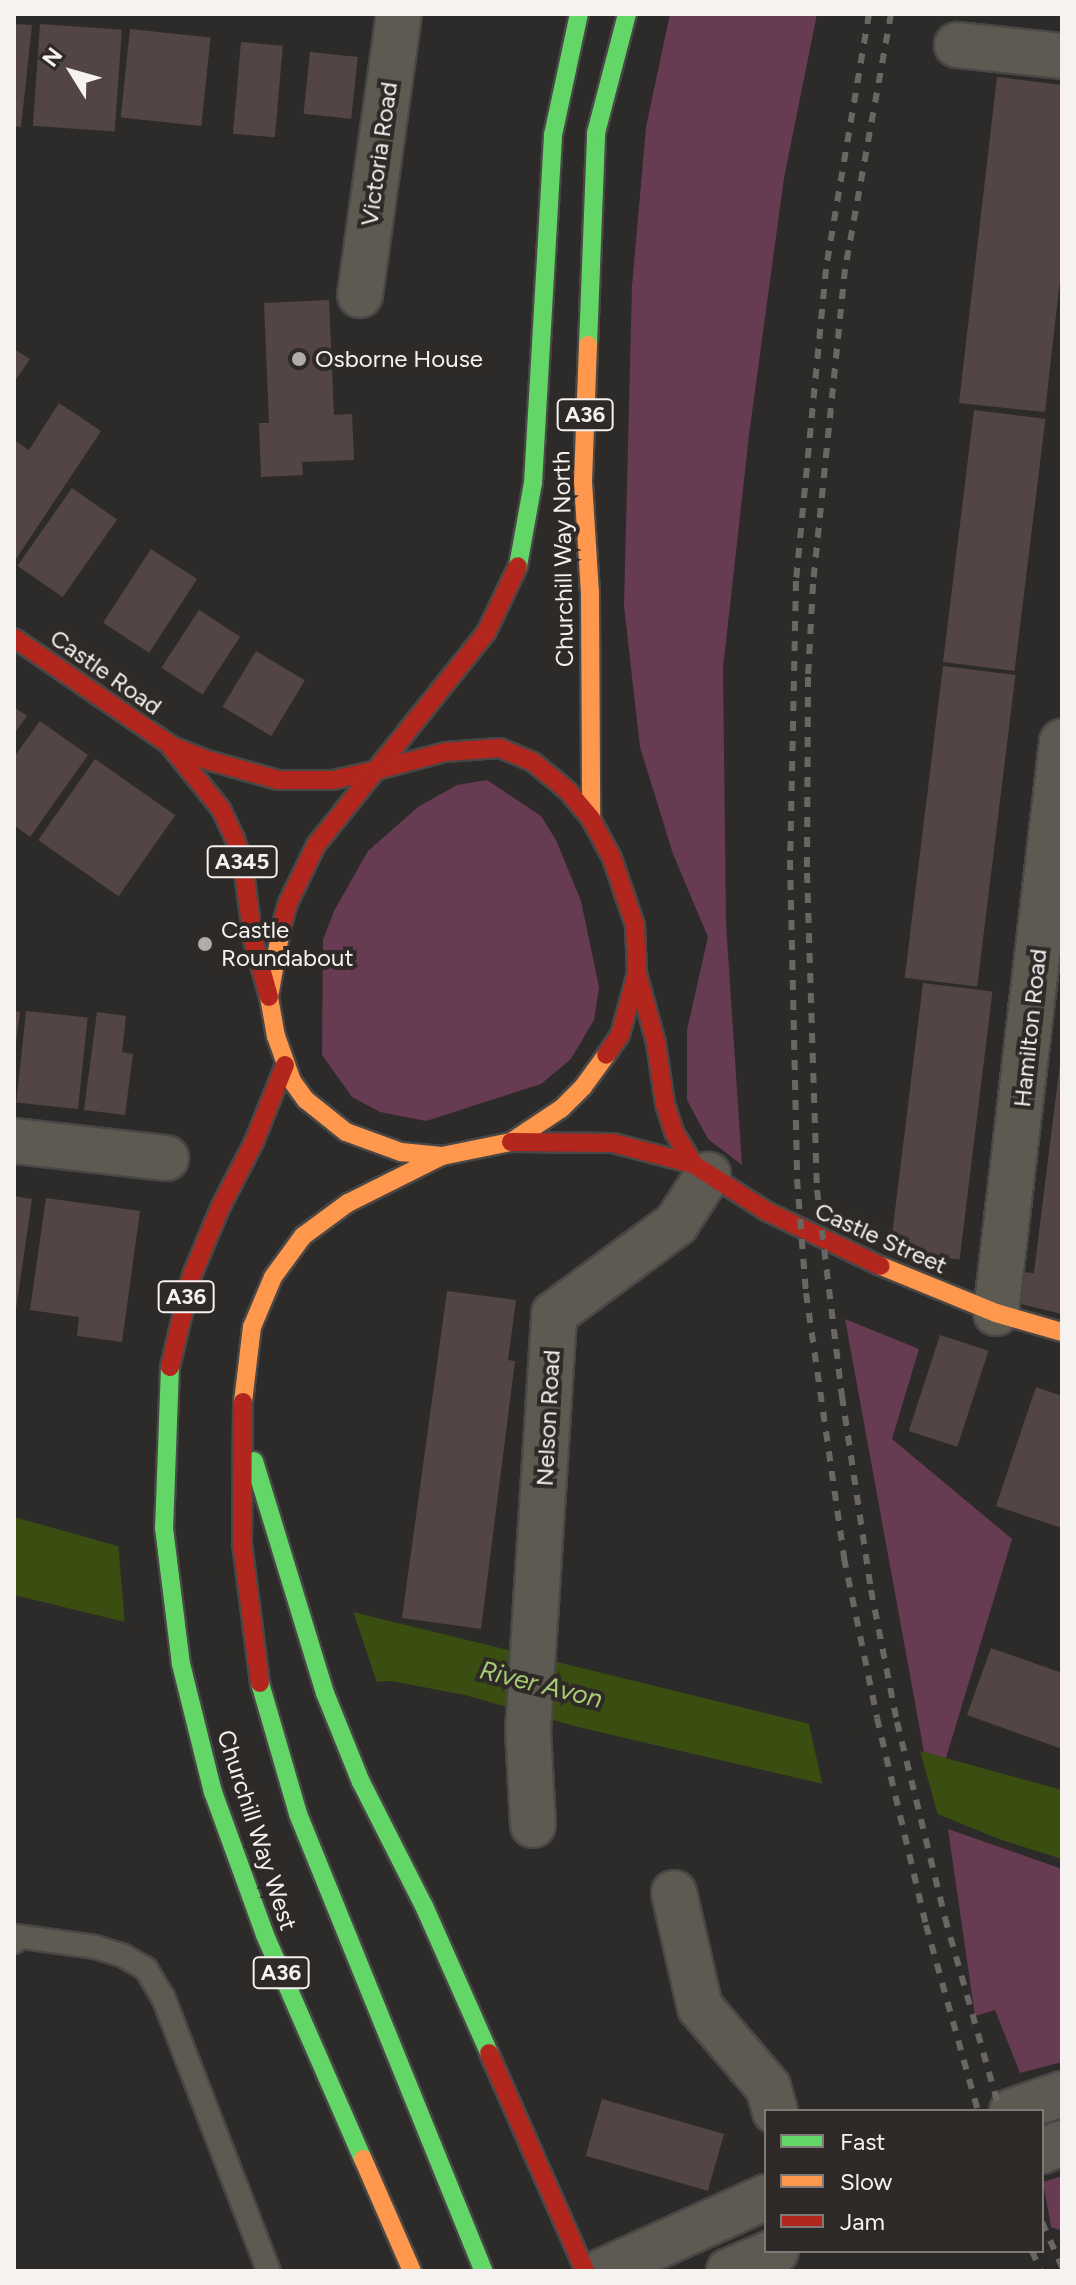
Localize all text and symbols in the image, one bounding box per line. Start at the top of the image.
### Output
north arrow [32,32,112,112]
text: N [37,42,68,72]
street label: Victoria Road [355,80,403,228]
place label: Osborne House [315,345,483,373]
marker: Osborne House [290,350,308,368]
road number: A36 [555,397,615,433]
street label: Churchill Way North [547,451,579,667]
street label: Castle Road [45,623,167,721]
road number: A345 [206,844,278,880]
place label: Castle Roundabout [221,916,353,972]
marker: Castle Roundabout [196,935,214,953]
street label: Hamilton Road [1007,947,1053,1109]
street label: Castle Street [811,1196,951,1280]
road number: A36 [156,1279,216,1315]
street label: Nelson Road [530,1349,566,1487]
water label: River Avon [476,1655,606,1715]
street label: Churchill Way West [211,1726,303,1934]
road number: A36 [251,1955,311,1991]
legend [764,2109,1044,2253]
text: Fast [840,2127,885,2156]
text: Slow [840,2167,892,2196]
text: Jam [840,2207,885,2236]

